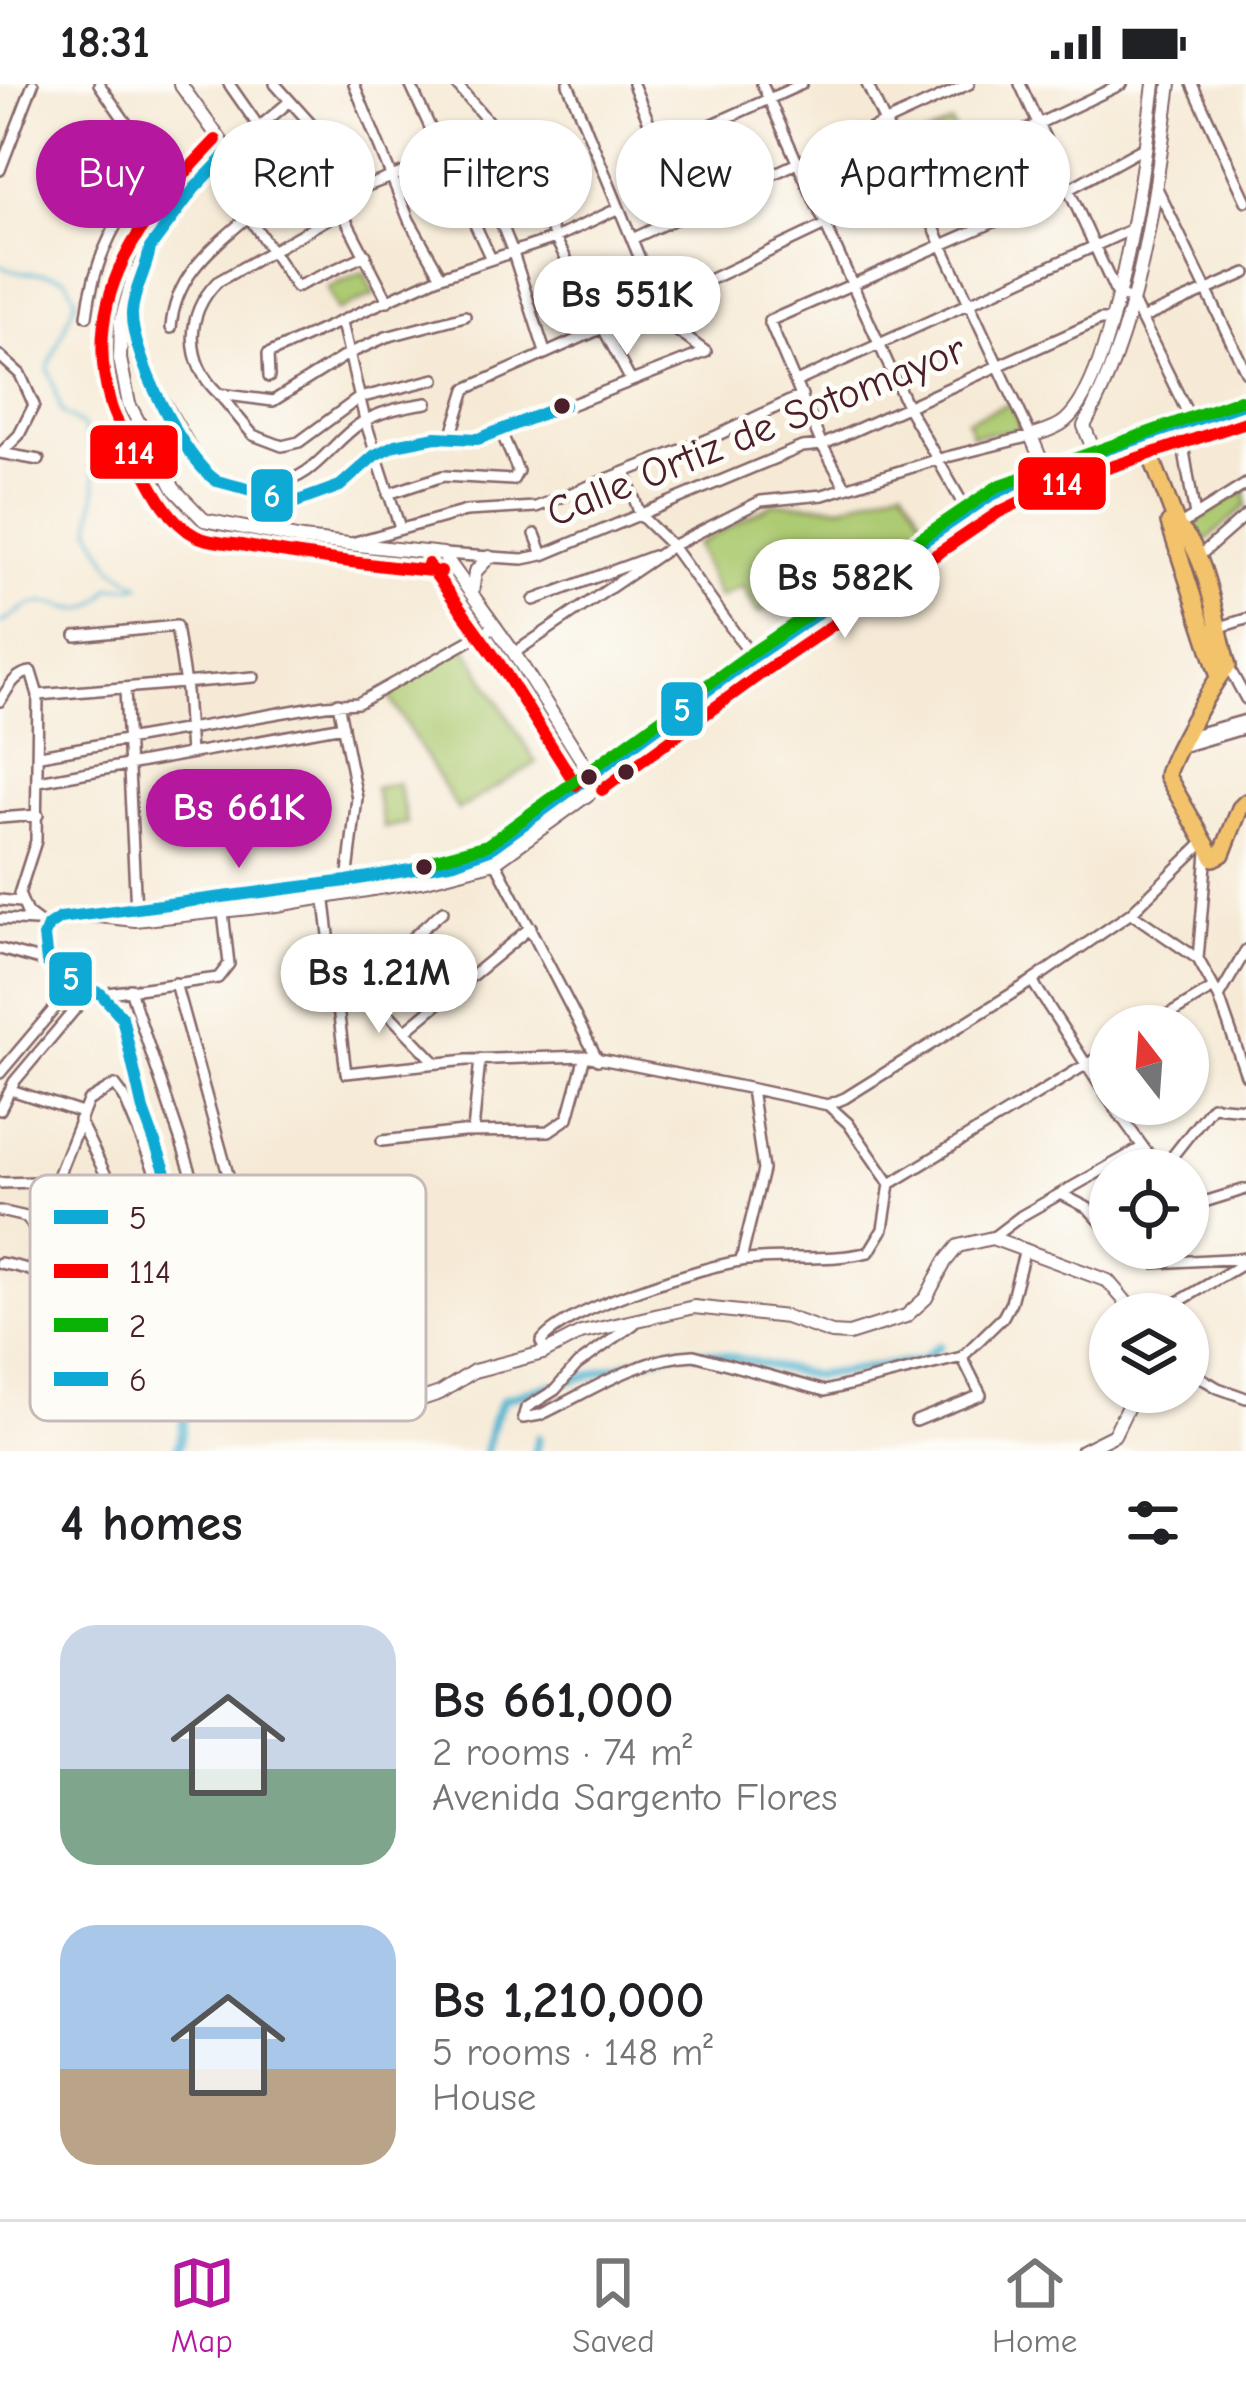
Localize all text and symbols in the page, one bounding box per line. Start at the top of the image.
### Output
text: 18:31 [60,16,150,68]
chip: Buy [36,120,186,228]
chip: Rent [210,120,375,228]
chip: Filters [399,120,592,228]
chip: New [616,120,774,228]
chip: Apartment [798,120,1070,228]
pin: Bs 551K [516,256,738,358]
text: Bs 551K [561,272,694,317]
street label: Calle Ortiz de Sotomayor [539,324,973,537]
unlabelled marker [551,395,573,417]
line badge: 114 [88,423,180,481]
text: 114 [113,434,155,472]
line badge: 114 [1016,455,1108,512]
text: 114 [1041,465,1083,503]
line badge: 6 [249,467,295,524]
text: 6 [263,477,281,515]
pin: Bs 582K [734,539,956,641]
text: Bs 582K [777,555,913,600]
line badge: 5 [659,680,705,738]
text: 5 [673,691,691,729]
unlabelled marker [615,761,637,783]
unlabelled marker [578,766,600,788]
pin: Bs 661K [128,769,350,871]
text: Bs 661K [173,785,305,830]
unlabelled marker [413,856,435,878]
pin: Bs 1.21M [255,934,503,1036]
line badge: 5 [47,950,94,1008]
text: Bs 1.21M [308,950,450,995]
text: 5 [62,960,80,998]
north arrow [1089,1005,1209,1125]
map controls [1089,1005,1209,1413]
button: locate [1089,1149,1209,1269]
legend [30,1175,426,1421]
text: 5 [129,1199,147,1237]
text: 114 [129,1253,171,1291]
button: layers [1089,1293,1209,1413]
text: 2 [129,1307,146,1345]
text: 6 [129,1361,147,1399]
icon: filters [1120,1490,1186,1556]
text: 4 homes [60,1494,243,1553]
text: Bs 661,000 [432,1671,674,1730]
icon: home [156,1673,300,1817]
text: 2 rooms · 74 m² [432,1730,692,1775]
text: Avenida Sargento Flores [432,1775,838,1820]
text: Bs 1,210,000 [432,1971,705,2030]
icon: home [156,1973,300,2117]
text: 5 rooms · 148 m² [432,2030,713,2075]
text: House [432,2075,536,2120]
tab: Map [169,2250,235,2360]
tab: Saved [572,2250,655,2360]
tab: Home [992,2250,1077,2360]

